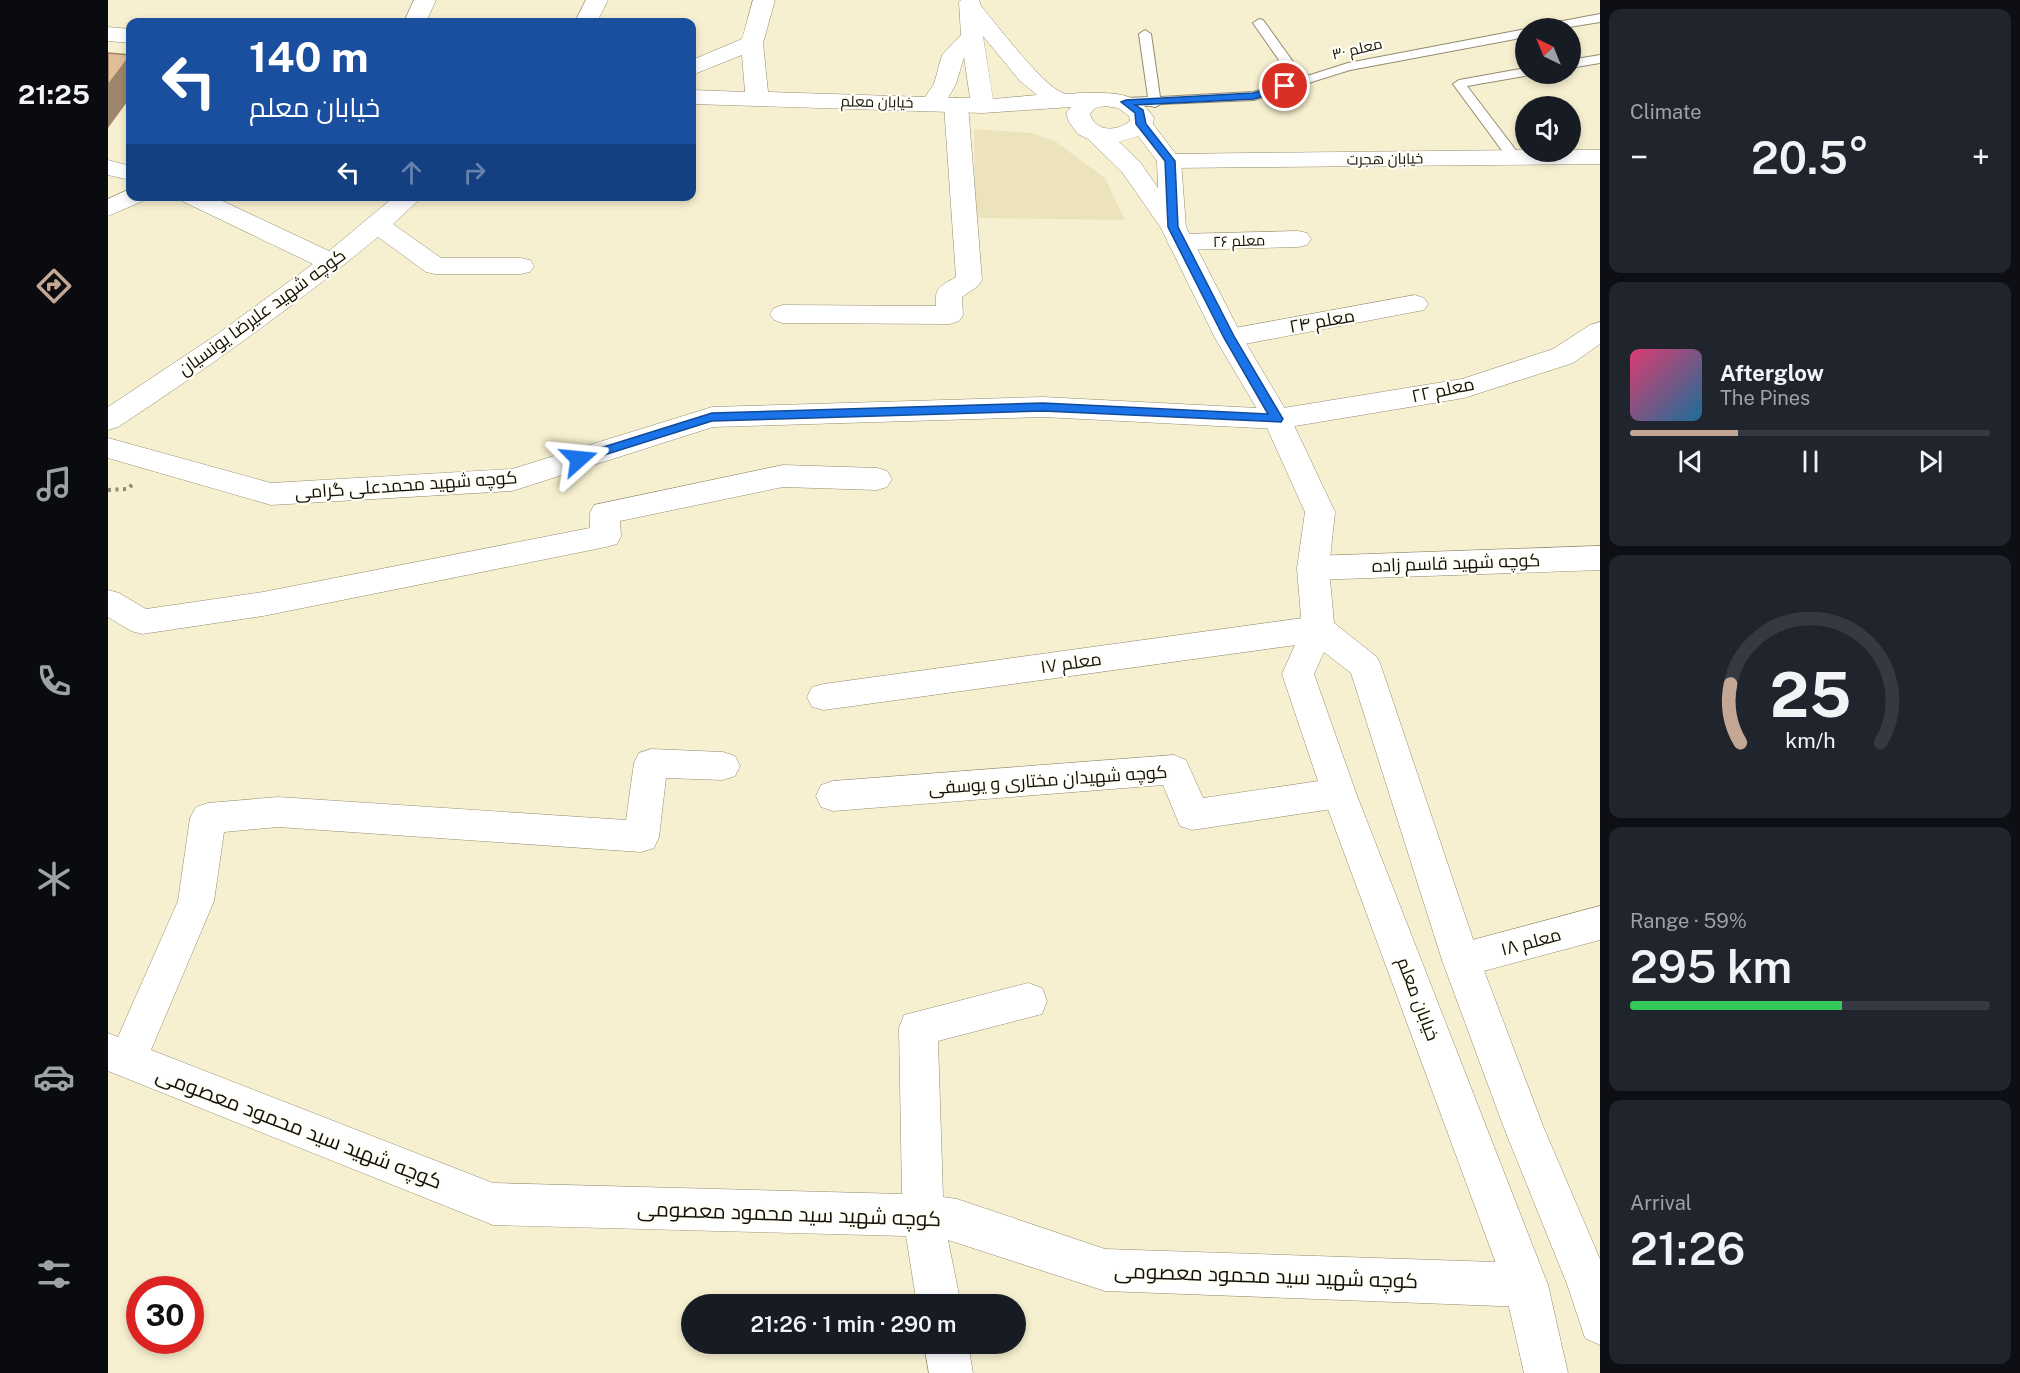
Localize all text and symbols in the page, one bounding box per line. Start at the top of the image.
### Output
north arrow [1515,18,1581,84]
map controls [1515,18,1581,162]
text: 140 m [249,32,369,81]
street label: معلم ۳۰ [1330,34,1384,65]
icon: left [150,42,228,120]
pin [1259,60,1310,111]
icon: arrive [1268,69,1301,102]
text: 21:25 [18,78,90,110]
text: خیابان معلم [249,91,380,123]
street label: خیابان معلم [840,92,914,113]
button: sound [1515,96,1581,162]
text: Climate [1630,100,1702,124]
text: 20.5° [1751,131,1869,184]
text: − [1630,138,1648,176]
text: + [1972,138,1990,176]
street label: خیابان هجرت [1347,149,1423,170]
icon: left [332,156,365,189]
icon: ahead [395,156,428,189]
icon: right [458,156,491,189]
street label: معلم ۲۶ [1213,231,1266,252]
street label: کوچه شهید علیرضا یونسیان [174,244,351,381]
icon: directions [33,265,75,307]
street label: معلم ۲۴ [1287,304,1357,339]
text: Afterglow [1720,360,1824,386]
street label: معلم ۲۲ [1410,373,1477,408]
text: The Pines [1720,386,1810,410]
position arrow [547,427,611,491]
icon: previous [1674,445,1707,478]
icon: pause [1794,445,1827,478]
icon: next [1914,445,1947,478]
icon: music [33,463,75,505]
street label: کوچه شهید محمدعلی گرامی [294,466,518,505]
street label: کوچه شهید قاسم زاده [1371,549,1541,578]
street label: معلم ۱۷ [1039,648,1103,679]
text: 25 [1769,659,1851,732]
icon: phone [33,660,75,702]
text: km/h [1785,729,1835,754]
street label: کوچه شهیدان مختاری و یوسفی [928,761,1168,800]
icon: climate [33,858,75,900]
text: Range · 59% [1630,909,1747,933]
street label: معلم ۱۸ [1498,923,1564,962]
text: 295 km [1630,940,1792,993]
street label: خیابان معلم [1391,954,1444,1044]
icon: car [33,1056,75,1098]
street label: کوچه شهید سید محمود معصومی [152,1061,446,1196]
text: Arrival [1630,1191,1692,1215]
street label: کوچه شهید سید محمود معصومی [636,1196,942,1233]
text: 21:26 [1630,1222,1745,1275]
icon: filters [33,1253,75,1295]
street label: کوچه شهید سید محمود معصومی [1113,1258,1419,1295]
speed limit sign: 30 [126,1276,204,1354]
text: 21:26 · 1 min · 290 m [751,1311,957,1337]

